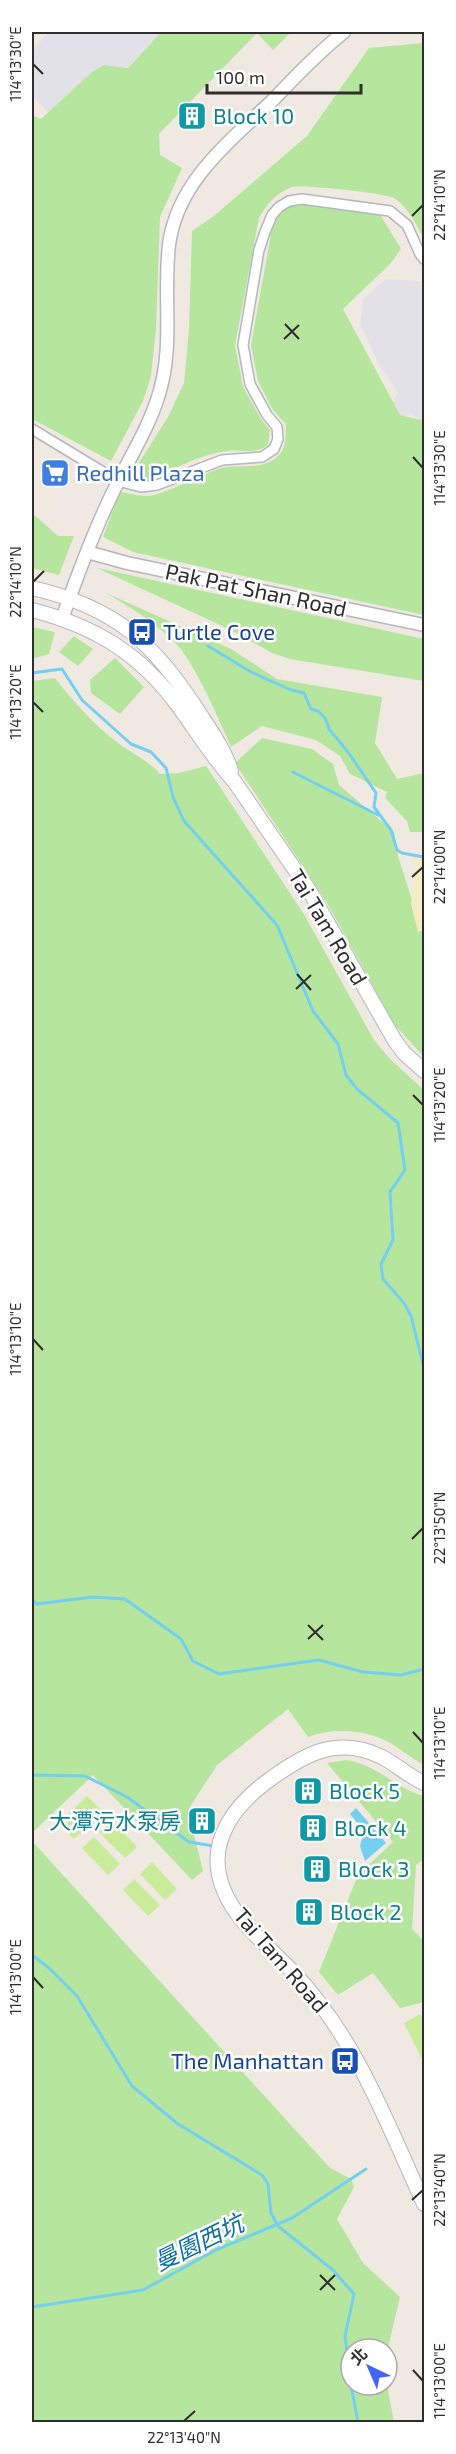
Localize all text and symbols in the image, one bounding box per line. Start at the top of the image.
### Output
text: 114°13'30"E [6,26,24,102]
scale bar [207,57,362,95]
text: 100 m [216,66,265,88]
building icon: Block 10 [176,100,208,132]
place label: Block 10 [213,102,294,128]
text: 22°14'10"N [430,169,448,241]
text: 114°13'30"E [430,430,448,506]
supermarket icon: Redhill Plaza [39,457,71,489]
place label: Redhill Plaza [76,459,204,485]
text: 22°14'10"N [6,546,24,618]
street label: Pak Pat Shan Road [163,557,349,621]
bus stop icon: Turtle Cove [126,616,158,648]
place label: Turtle Cove [163,618,275,644]
text: 114°13'20"E [6,664,24,740]
text: 22°14'00"N [430,830,448,904]
street label: Tai Tam Road [284,864,374,989]
text: 114°13'20"E [430,1067,448,1143]
text: 114°13'10"E [6,1303,24,1375]
text: 22°13'50"N [430,1492,448,1564]
text: 114°13'10"E [430,1707,448,1779]
building icon: Block 5 [292,1775,324,1807]
place label: Block 5 [329,1777,400,1803]
building icon: 大潭污水泵房 [186,1805,218,1837]
place label: 大潭污水泵房 [49,1807,181,1833]
building icon: Block 4 [297,1812,329,1844]
place label: Block 4 [334,1814,407,1840]
building icon: Block 3 [301,1853,333,1885]
place label: Block 3 [338,1855,410,1881]
building icon: Block 2 [293,1896,325,1928]
place label: Block 2 [330,1898,402,1924]
street label: Tai Tam Road [229,1902,334,2017]
text: 114°13'00"E [6,1939,24,2015]
bus stop icon: The Manhattan [329,2045,361,2077]
place label: The Manhattan [171,2047,324,2073]
text: 22°13'40"N [430,2153,448,2227]
water label: 曼園西坑 [149,2206,251,2276]
north arrow [339,2337,399,2397]
text: 北 [346,2343,371,2368]
text: 114°13'00"E [430,2343,448,2419]
text: 22°13'40"N [147,2428,221,2446]

